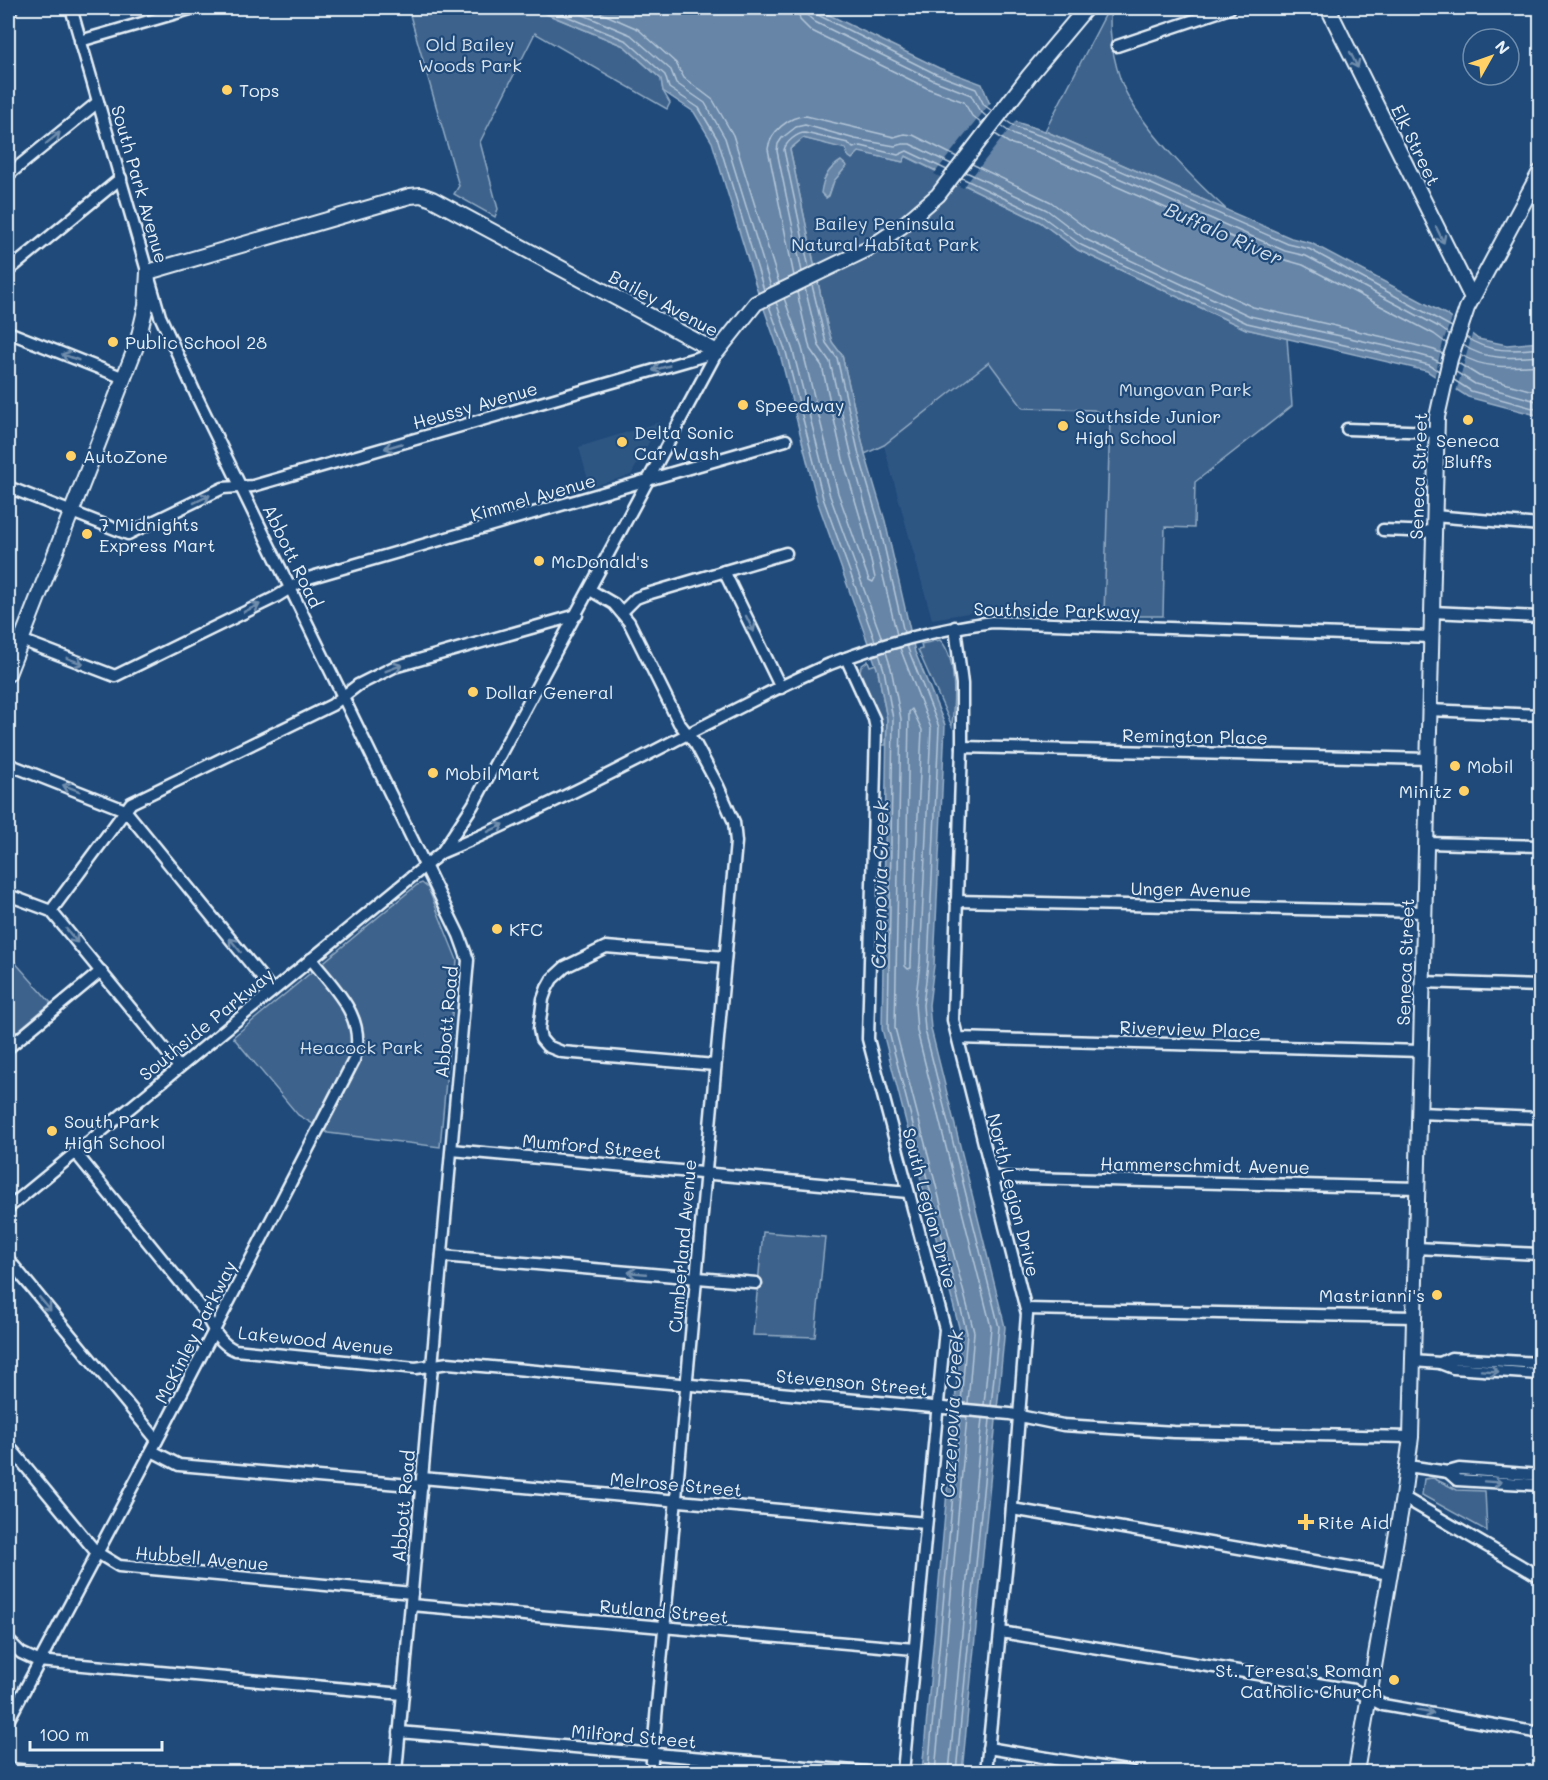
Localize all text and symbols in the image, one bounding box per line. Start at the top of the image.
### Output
north arrow [1461,27,1521,87]
park label: Old Bailey Woods Park [418,32,522,77]
text: N [1491,36,1515,58]
one-way arrow [1348,51,1360,68]
place label: Tops [239,78,280,102]
marker: Tops [220,83,234,97]
street label: Elk Street [1386,100,1446,190]
street label: South Park Avenue [106,102,174,266]
one-way arrow [44,132,60,145]
water label: Buffalo River [1161,195,1287,271]
park label: Bailey Peninsula Natural Habitat Park [791,211,979,256]
one-way arrow [1435,225,1447,243]
street label: Bailey Avenue [605,264,723,342]
place label: Public School 28 [125,330,267,354]
marker: Public School 28 [106,335,120,349]
one-way arrow [61,351,80,362]
one-way arrow [652,363,671,374]
street label: Heussy Avenue [410,376,540,434]
park label: Mungovan Park [1119,377,1251,401]
place label: Speedway [755,393,845,417]
marker: Speedway [736,398,750,412]
place label: Southside Junior High School [1075,404,1221,449]
street label: Seneca Street [1404,412,1432,540]
marker: Seneca Bluffs [1461,413,1475,427]
marker: Southside Junior High School [1056,419,1070,433]
place label: Delta Sonic Car Wash [634,420,734,465]
place label: Seneca Bluffs [1436,428,1500,473]
marker: Delta Sonic Car Wash [615,435,629,449]
one-way arrow [384,441,403,452]
place label: AutoZone [83,444,168,468]
marker: AutoZone [64,449,78,463]
street label: Kimmel Avenue [468,468,598,526]
one-way arrow [192,492,210,504]
street label: Abbott Road [258,500,328,612]
place label: 7 Midnights Express Mart [99,512,216,557]
marker: 7 Midnights Express Mart [80,527,94,541]
place label: McDonald's [551,549,649,573]
marker: McDonald's [532,554,546,568]
street label: Southside Parkway [973,597,1141,623]
one-way arrow [243,602,261,614]
one-way arrow [744,615,756,633]
one-way arrow [65,656,84,667]
one-way arrow [384,662,403,673]
place label: Dollar General [485,680,613,704]
marker: Dollar General [466,685,480,699]
street label: Remington Place [1122,723,1268,749]
place label: Mobil [1467,754,1514,778]
marker: Mobil [1448,759,1462,773]
place label: Mobil Mart [445,761,540,785]
marker: Mobil Mart [426,766,440,780]
place label: Minitz [1399,779,1452,803]
one-way arrow [62,782,81,793]
marker: Minitz [1457,784,1471,798]
water label: Cazenovia Creek [865,800,893,969]
one-way arrow [486,822,504,834]
street label: Unger Avenue [1130,876,1252,902]
street label: Seneca Street [1391,898,1419,1026]
place label: KFC [509,917,543,941]
marker: KFC [490,922,504,936]
one-way arrow [65,928,78,944]
one-way arrow [229,937,242,953]
street label: Southside Parkway [134,962,278,1086]
street label: Abbott Road [429,965,463,1079]
street label: Riverview Place [1119,1015,1261,1043]
park label: Heacock Park [299,1035,423,1059]
place label: South Park High School [64,1109,165,1154]
street label: North Legion Drive [982,1111,1046,1279]
marker: South Park High School [45,1124,59,1138]
street label: South Legion Drive [897,1125,963,1291]
street label: Mumford Street [521,1128,663,1164]
street label: Hammerschmidt Avenue [1100,1151,1310,1179]
street label: Cumberland Avenue [662,1158,702,1334]
street label: McKinley Parkway [149,1256,241,1408]
one-way arrow [627,1267,647,1278]
place label: Mastrianni's [1319,1283,1425,1307]
marker: Mastrianni's [1430,1288,1444,1302]
one-way arrow [38,1296,51,1312]
street label: Lakewood Avenue [237,1320,395,1360]
water label: Cazenovia Creek [934,1329,968,1499]
street label: Stevenson Street [775,1363,929,1401]
one-way arrow [1479,1365,1499,1376]
street label: Abbott Road [386,1449,420,1563]
street label: Melrose Street [609,1466,743,1502]
one-way arrow [1482,1477,1502,1488]
place label: Rite Aid [1318,1510,1389,1534]
marker: Rite Aid [1299,1515,1313,1529]
street label: Hubbell Avenue [134,1540,270,1576]
street label: Rutland Street [598,1593,730,1629]
place label: St. Teresa's Roman Catholic Church [1215,1658,1382,1703]
marker: St. Teresa's Roman Catholic Church [1387,1673,1401,1687]
one-way arrow [1414,1707,1434,1718]
scale bar [30,1714,162,1752]
street label: Milford Street [570,1719,698,1753]
text: 100 m [39,1722,89,1746]

